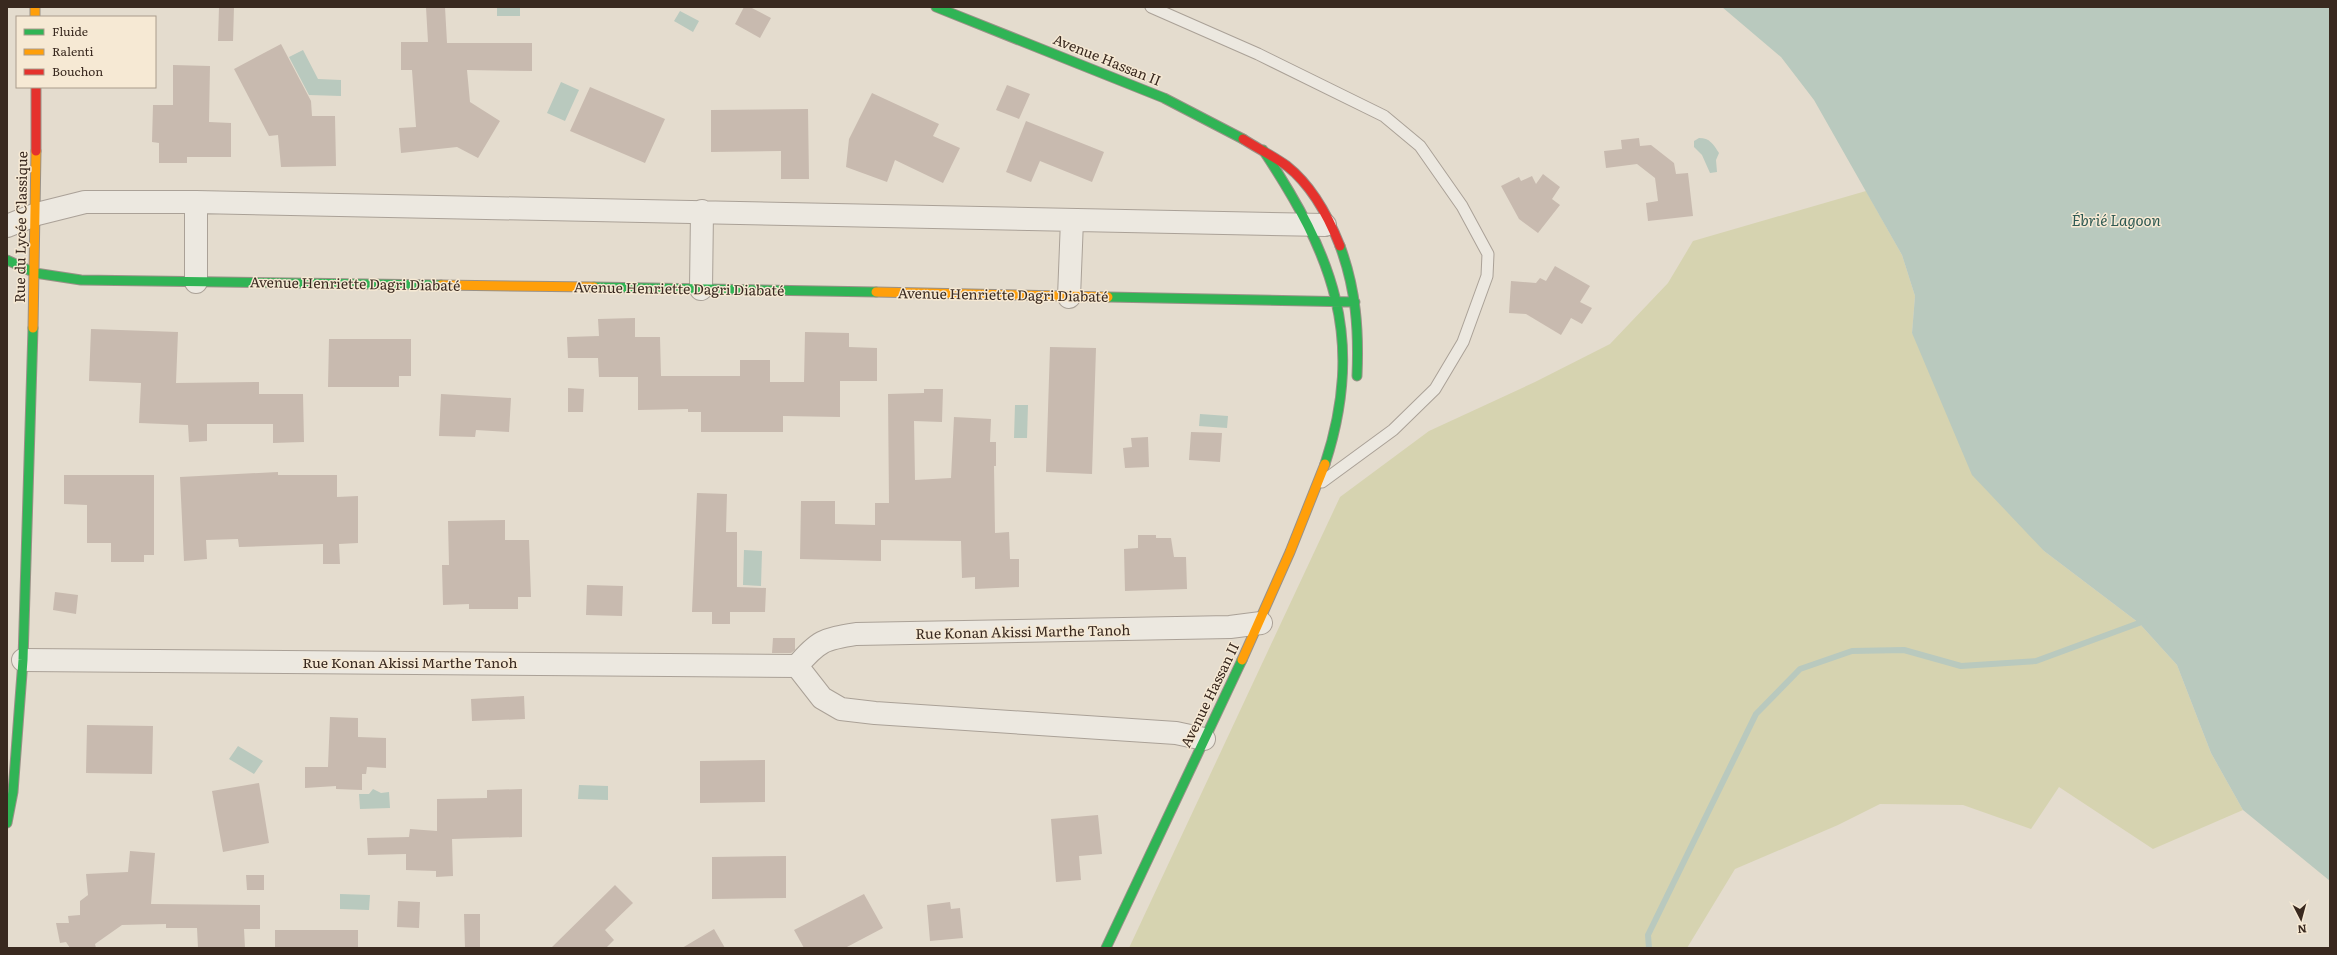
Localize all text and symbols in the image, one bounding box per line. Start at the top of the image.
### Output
legend [16,16,156,88]
text: Fluide [52,22,88,40]
street label: Avenue Hassan II [1050,28,1164,90]
text: Ralenti [52,42,93,60]
text: Bouchon [52,62,103,80]
street label: Rue du Lycée Classique [9,151,31,303]
water label: Ébrié Lagoon [2071,208,2161,231]
street label: Avenue Henriette Dagri Diabaté [250,271,460,295]
street label: Avenue Henriette Dagri Diabaté [574,276,784,300]
street label: Avenue Henriette Dagri Diabaté [898,282,1108,306]
street label: Rue Konan Akissi Marthe Tanoh [915,619,1131,643]
street label: Avenue Hassan II [1175,639,1243,750]
street label: Rue Konan Akissi Marthe Tanoh [302,652,518,672]
north arrow [2281,899,2321,939]
text: N [2297,922,2308,938]

